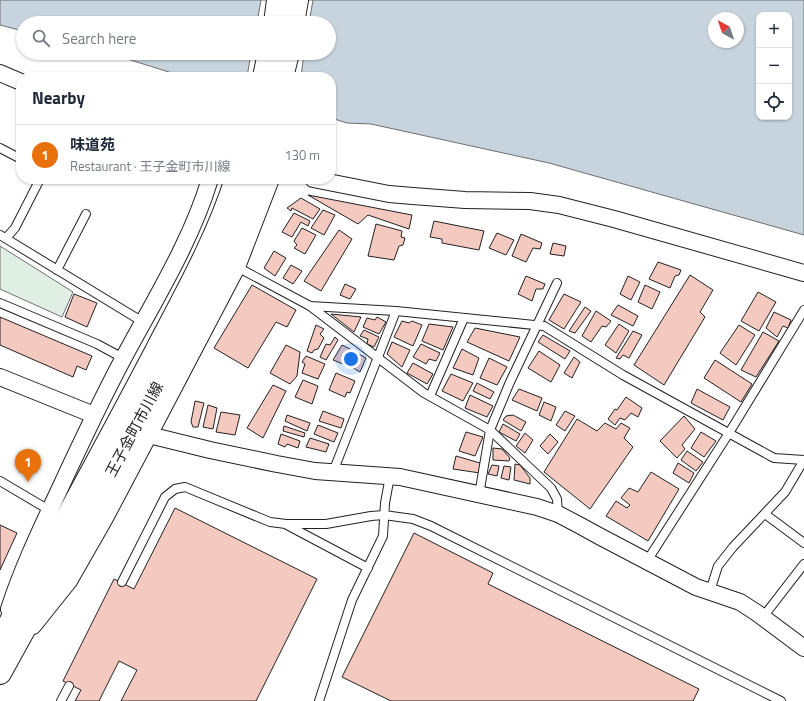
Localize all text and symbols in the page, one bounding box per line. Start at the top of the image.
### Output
north arrow [708,12,744,48]
map controls [756,12,792,120]
button: + [756,12,792,48]
search box [16,16,336,60]
icon: search [30,27,52,49]
text: Search here [62,27,136,50]
button: − [756,48,792,84]
button: locate [756,84,792,120]
text: Nearby [32,85,85,111]
text: 味道苑 [70,133,115,156]
text: 1 [41,145,49,165]
text: 130 m [284,145,320,165]
text: Restaurant · 王子金町市川線 [70,156,231,176]
your location [341,349,361,369]
street label: 王子金町市川線 [99,377,169,481]
pin: 1 [15,449,41,482]

